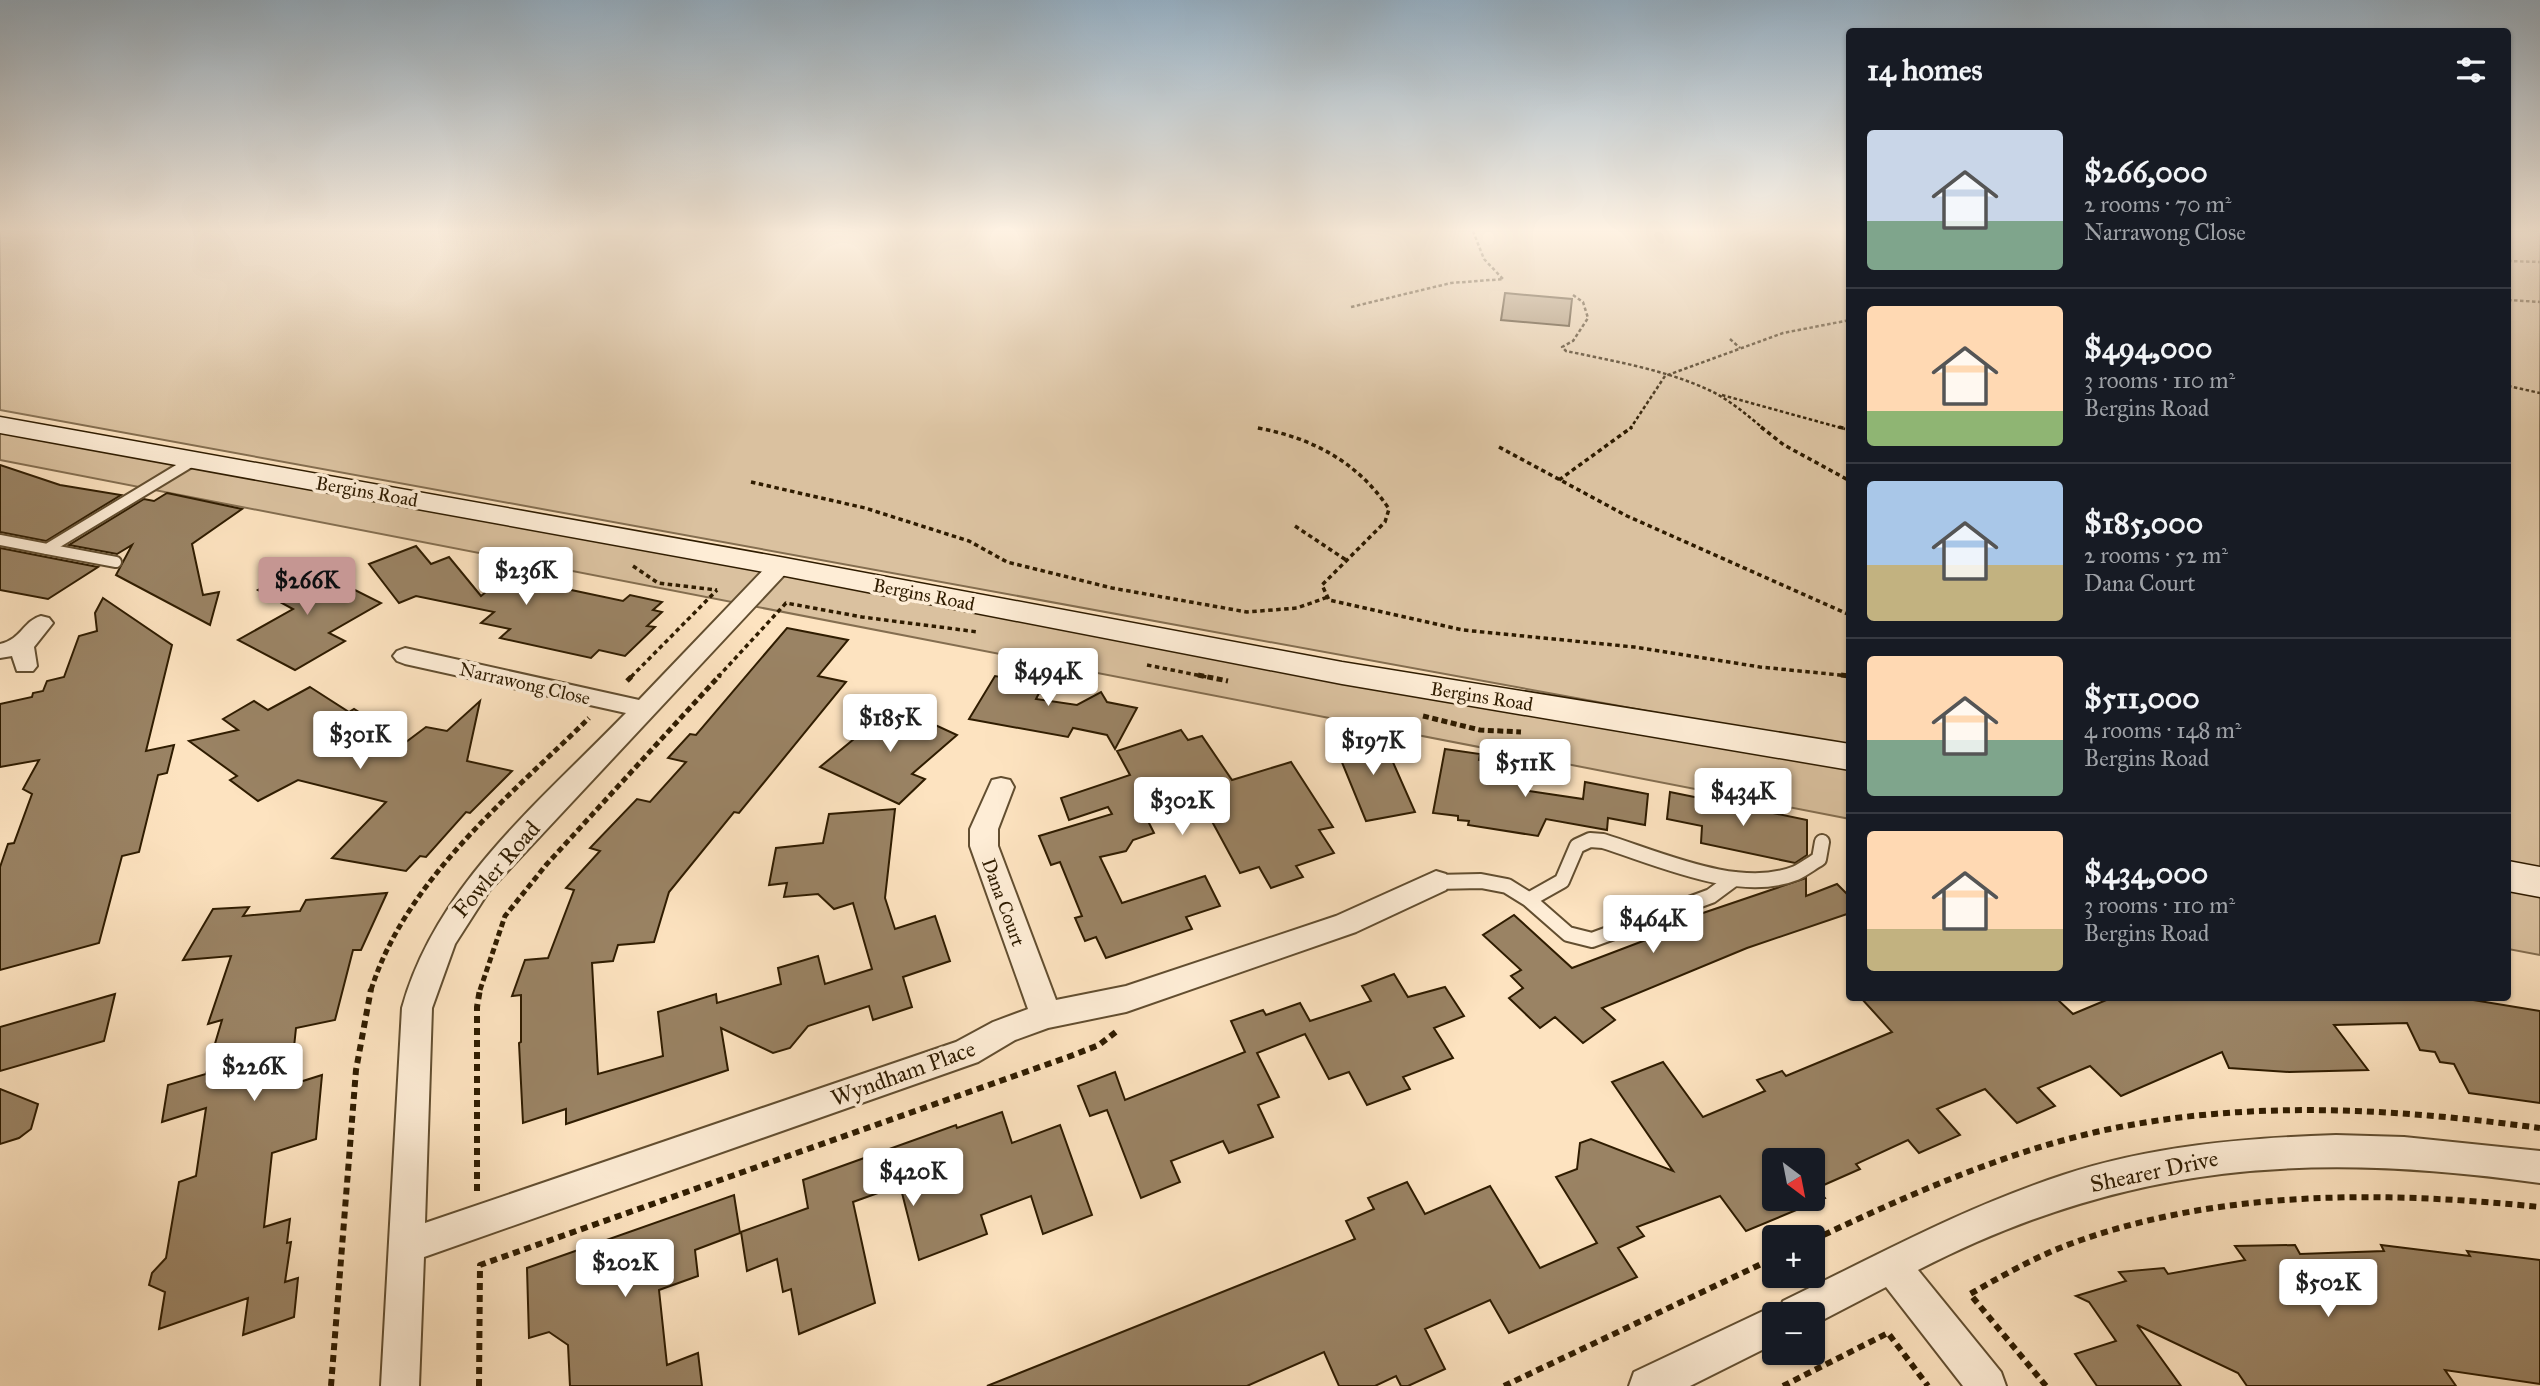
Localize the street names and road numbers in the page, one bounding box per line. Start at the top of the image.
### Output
street label: Bergins Road [314,471,420,513]
street label: Bergins Road [871,573,977,617]
street label: Narrawong Close [457,657,593,711]
street label: Bergins Road [1429,677,1535,717]
street label: Fowler Road [446,814,546,923]
street label: Dana Court [977,855,1030,950]
street label: Wyndham Place [827,1034,979,1112]
street label: Shearer Drive [2087,1144,2221,1198]

